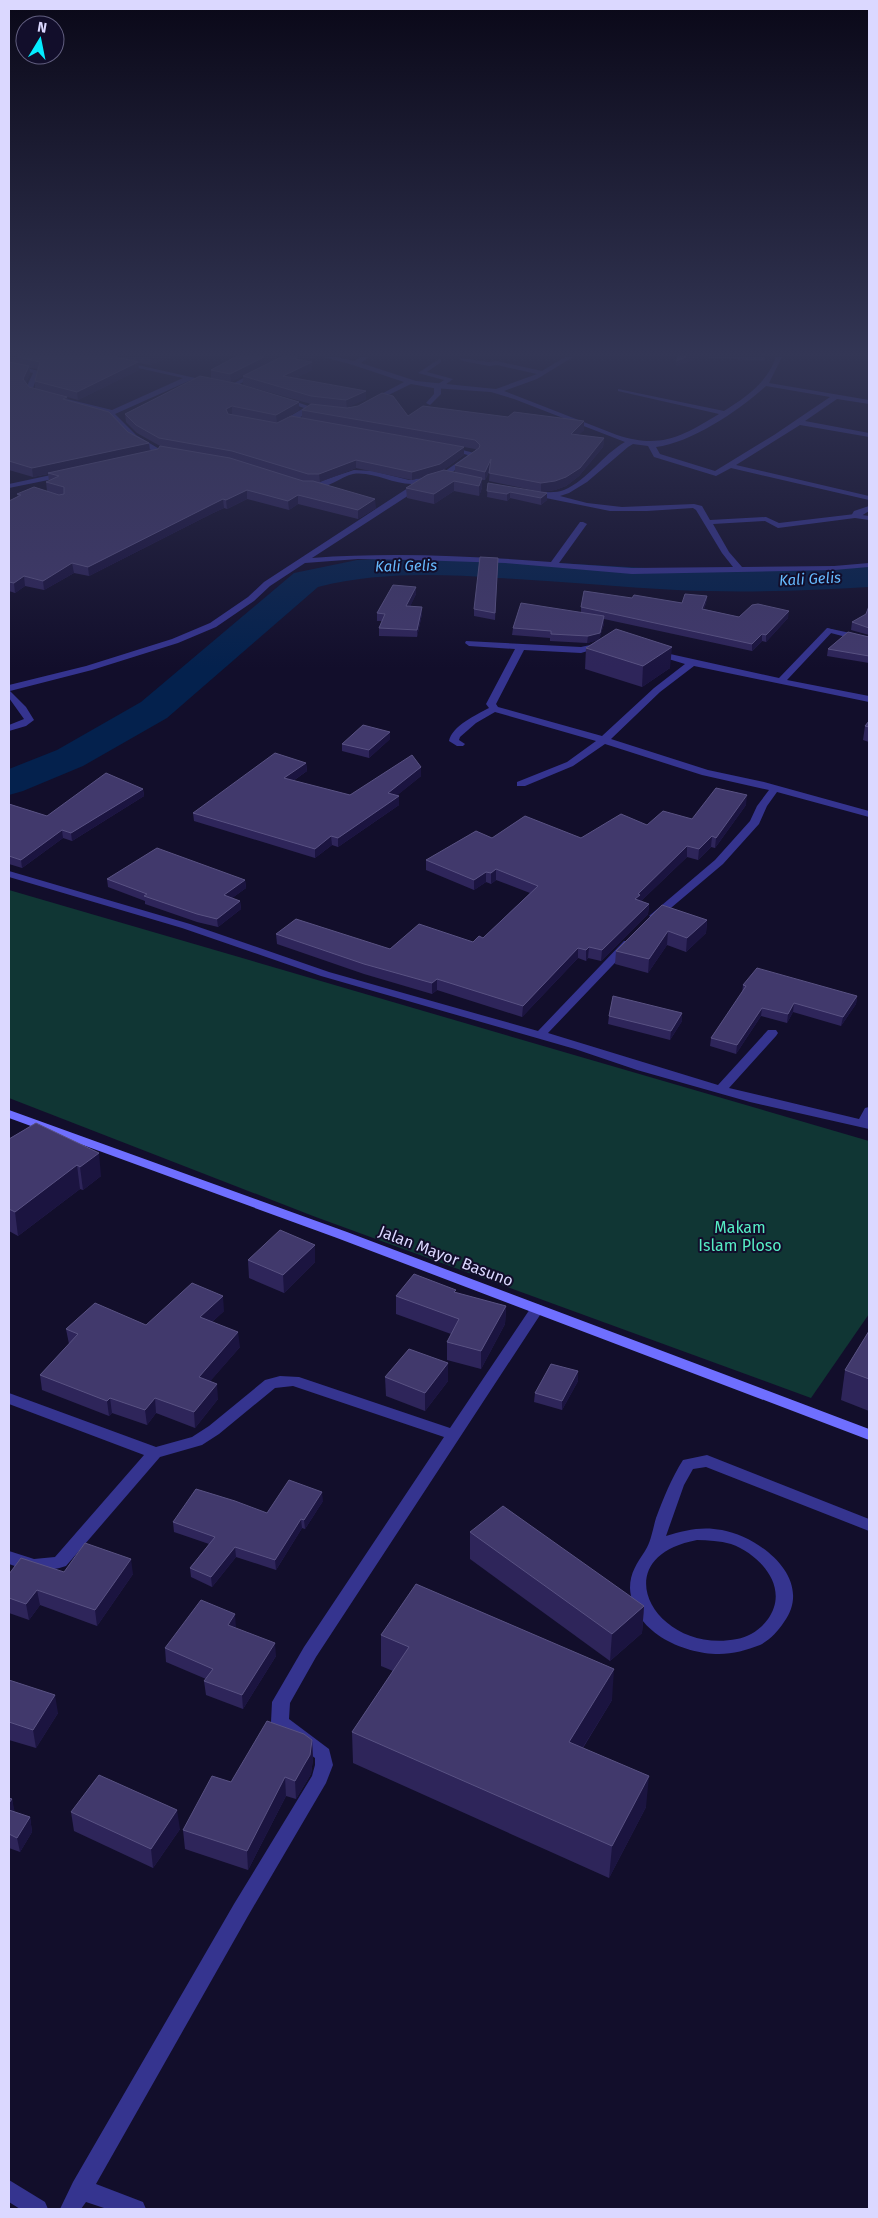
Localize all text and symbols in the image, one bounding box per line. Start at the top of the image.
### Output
north arrow [15,15,65,65]
text: N [36,19,48,37]
water label: Kali Gelis [375,556,437,576]
water label: Kali Gelis [779,568,842,590]
park label: Makam Islam Ploso [698,1218,782,1255]
street label: Jalan Mayor Basuno [376,1222,516,1290]

